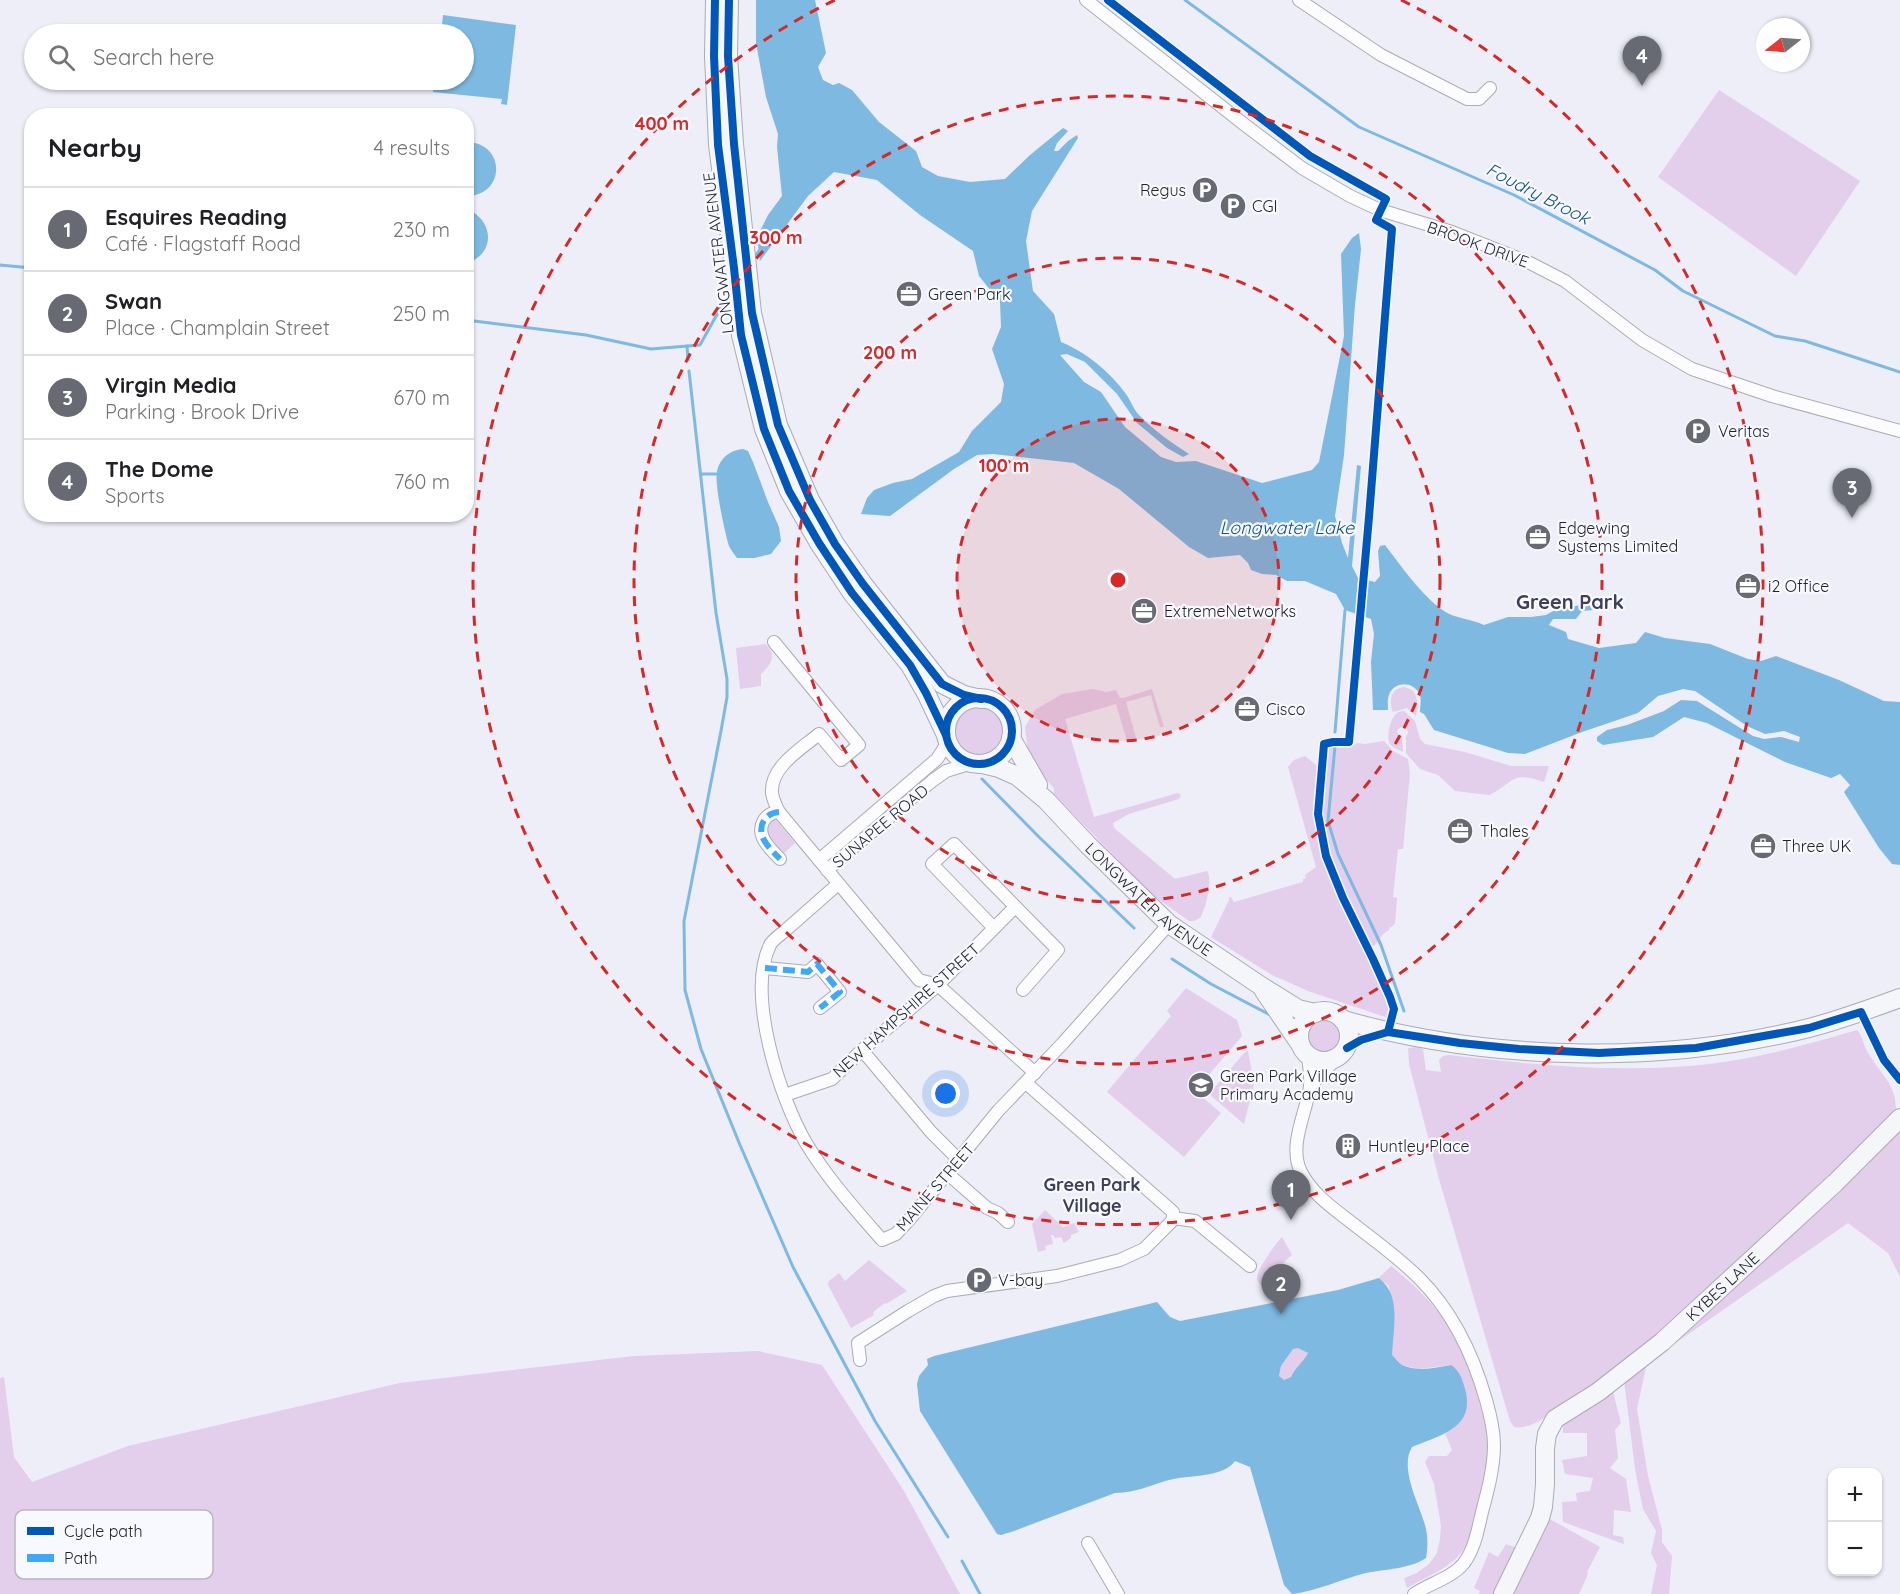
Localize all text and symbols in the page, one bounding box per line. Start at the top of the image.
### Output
north arrow [1756,18,1810,72]
search box [24,24,474,90]
pin: 4 [1622,36,1662,86]
icon: search [45,41,78,74]
text: Search here [93,43,214,71]
text: 400 m [635,112,689,135]
text: Nearby [48,131,142,164]
text: 4 results [374,135,450,160]
water label: Foudry Brook [1482,158,1595,230]
street label: LONGWATER AVENUE [698,171,738,335]
parking icon: Regus [1190,175,1220,205]
place label: Regus [1140,180,1186,200]
parking icon: CGI [1218,191,1248,221]
place label: CGI [1252,196,1278,216]
text: Esquires Reading [105,203,287,231]
street label: BROOK DRIVE [1424,216,1532,272]
text: 1 [64,217,71,242]
text: 230 m [393,217,450,242]
text: 300 m [749,226,803,249]
text: Café · Flagstaff Road [105,231,301,256]
office icon: Green Park [894,279,924,309]
place label: Green Park [928,284,1011,304]
text: Swan [105,287,162,315]
text: 2 [62,301,73,326]
text: 250 m [392,301,450,326]
text: Place · Champlain Street [105,315,330,340]
text: 200 m [863,341,917,364]
text: Virgin Media [105,371,237,399]
text: 3 [62,385,73,410]
text: 670 m [393,385,450,410]
text: Parking · Brook Drive [105,399,299,424]
parking icon: Veritas [1683,416,1713,446]
place label: Veritas [1718,421,1770,441]
text: 100 m [979,454,1029,477]
text: The Dome [105,455,214,483]
pin: 3 [1832,468,1872,518]
text: 4 [62,469,73,494]
text: 760 m [394,469,450,494]
text: Sports [105,483,165,508]
water label: Longwater Lake [1220,516,1355,539]
place label: Edgewing Systems Limited [1558,518,1678,556]
office icon: Edgewing Systems Limited [1523,522,1553,552]
centre of rings [1108,570,1128,590]
office icon: i2 Office [1733,571,1763,601]
place label: i2 Office [1768,576,1829,596]
district label: Green Park [1516,589,1624,614]
office icon: ExtremeNetworks [1129,596,1159,626]
place label: ExtremeNetworks [1164,601,1296,621]
office icon: Cisco [1232,694,1262,724]
place label: Cisco [1266,699,1305,719]
street label: SUNAPEE ROAD [828,780,932,872]
office icon: Thales [1445,816,1475,846]
place label: Thales [1480,821,1529,841]
office icon: Three UK [1748,831,1778,861]
place label: Three UK [1782,836,1851,856]
street label: LONGWATER AVENUE [1081,838,1216,960]
street label: NEW HAMPSHIRE STREET [828,938,984,1081]
place label: Green Park Village Primary Academy [1220,1066,1357,1104]
school or university icon: Green Park Village Primary Academy [1186,1070,1216,1100]
your location [931,1079,960,1108]
building icon: Huntley Place [1333,1131,1363,1161]
place label: Huntley Place [1368,1136,1469,1156]
street label: MAINE STREET [891,1139,979,1235]
pin: 1 [1272,1170,1310,1220]
district label: Green Park Village [1043,1173,1141,1217]
street label: KYBES LANE [1681,1248,1763,1325]
pin: 2 [1262,1264,1300,1314]
parking icon: V-bay [964,1265,994,1295]
place label: V-bay [998,1270,1043,1290]
map controls [1828,1468,1882,1576]
button: + [1828,1468,1882,1522]
legend [15,1510,213,1579]
text: Cycle path [64,1521,143,1541]
button: − [1828,1522,1882,1576]
text: Path [64,1548,98,1568]

